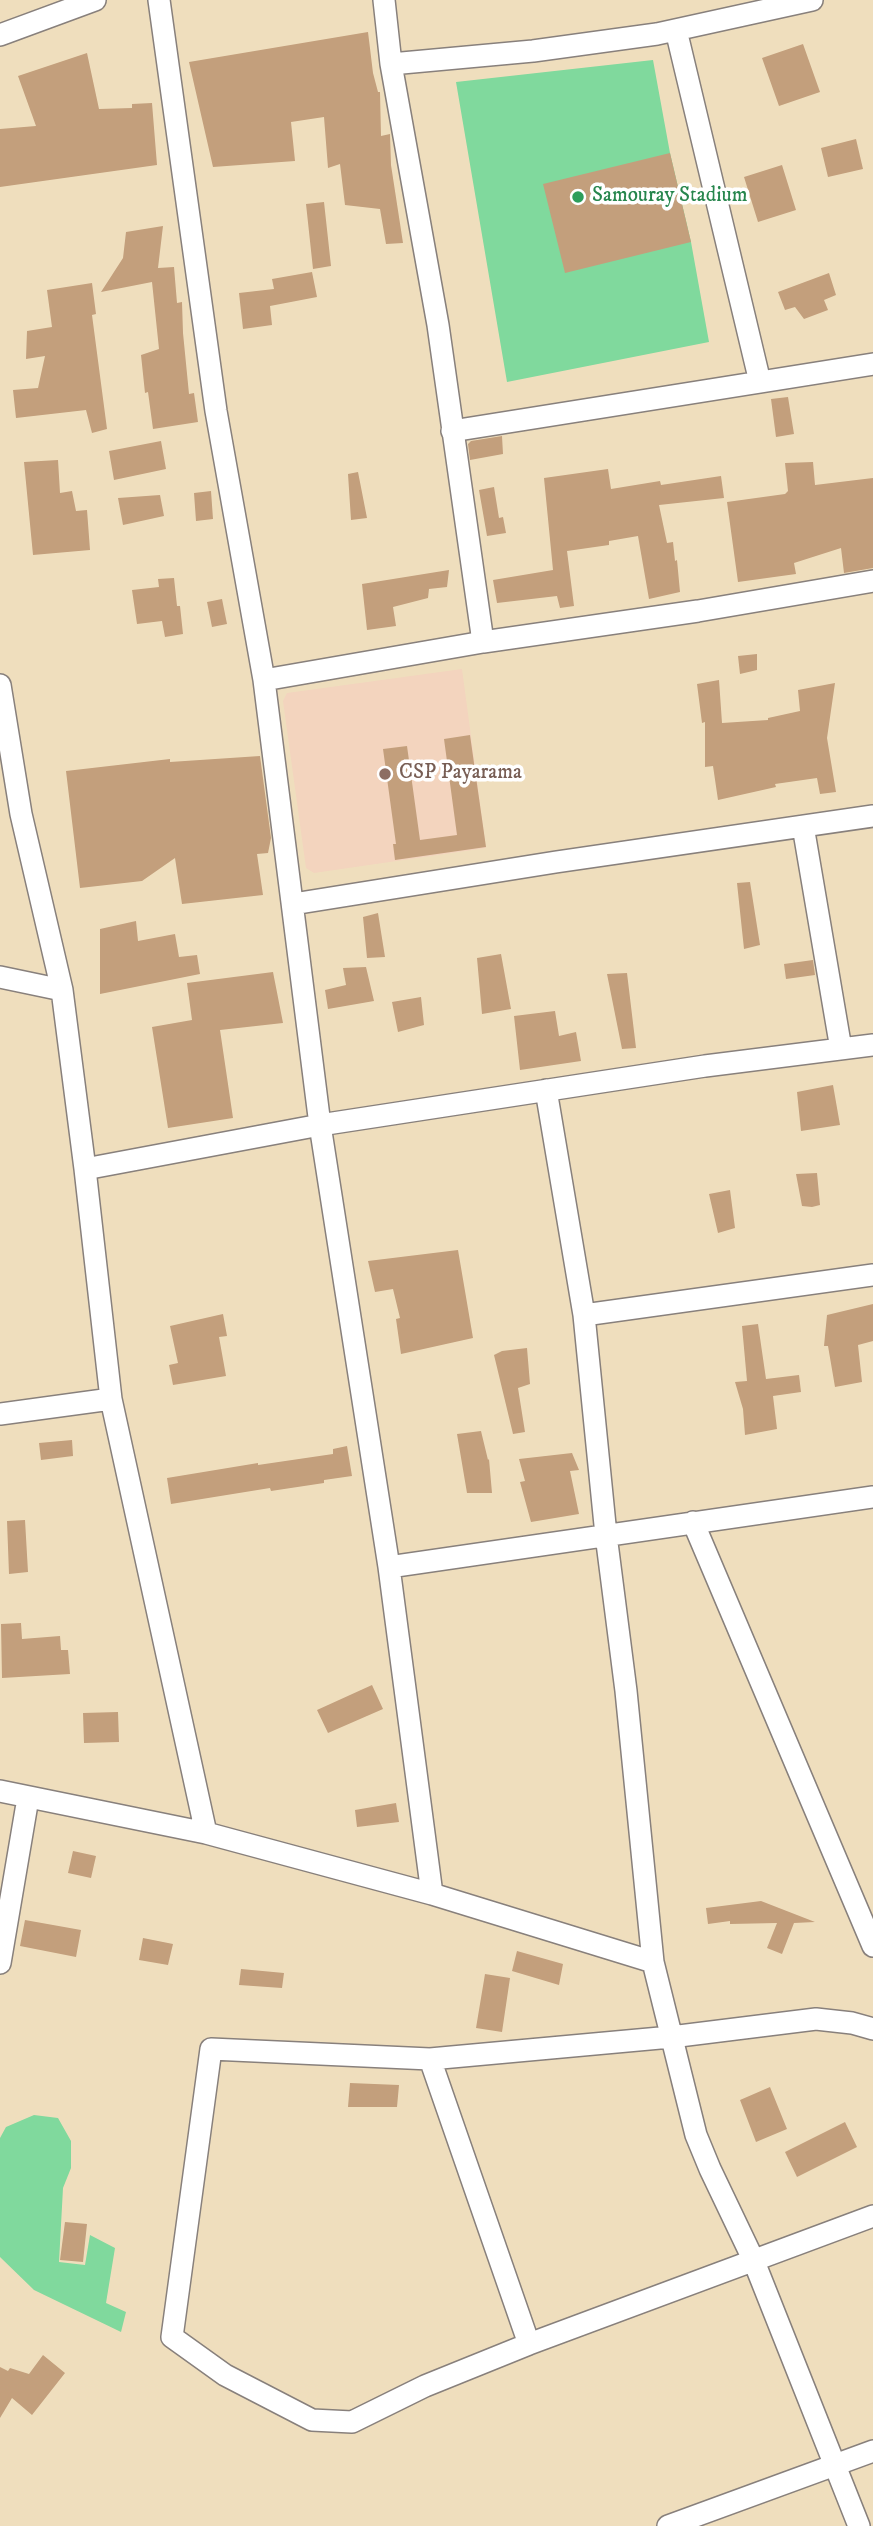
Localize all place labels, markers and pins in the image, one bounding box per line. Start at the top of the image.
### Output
place label: Samouray Stadium [592,184,748,210]
marker: Samouray Stadium [570,189,586,205]
place label: CSP Payarama [399,761,522,787]
marker: CSP Payarama [377,766,393,782]

